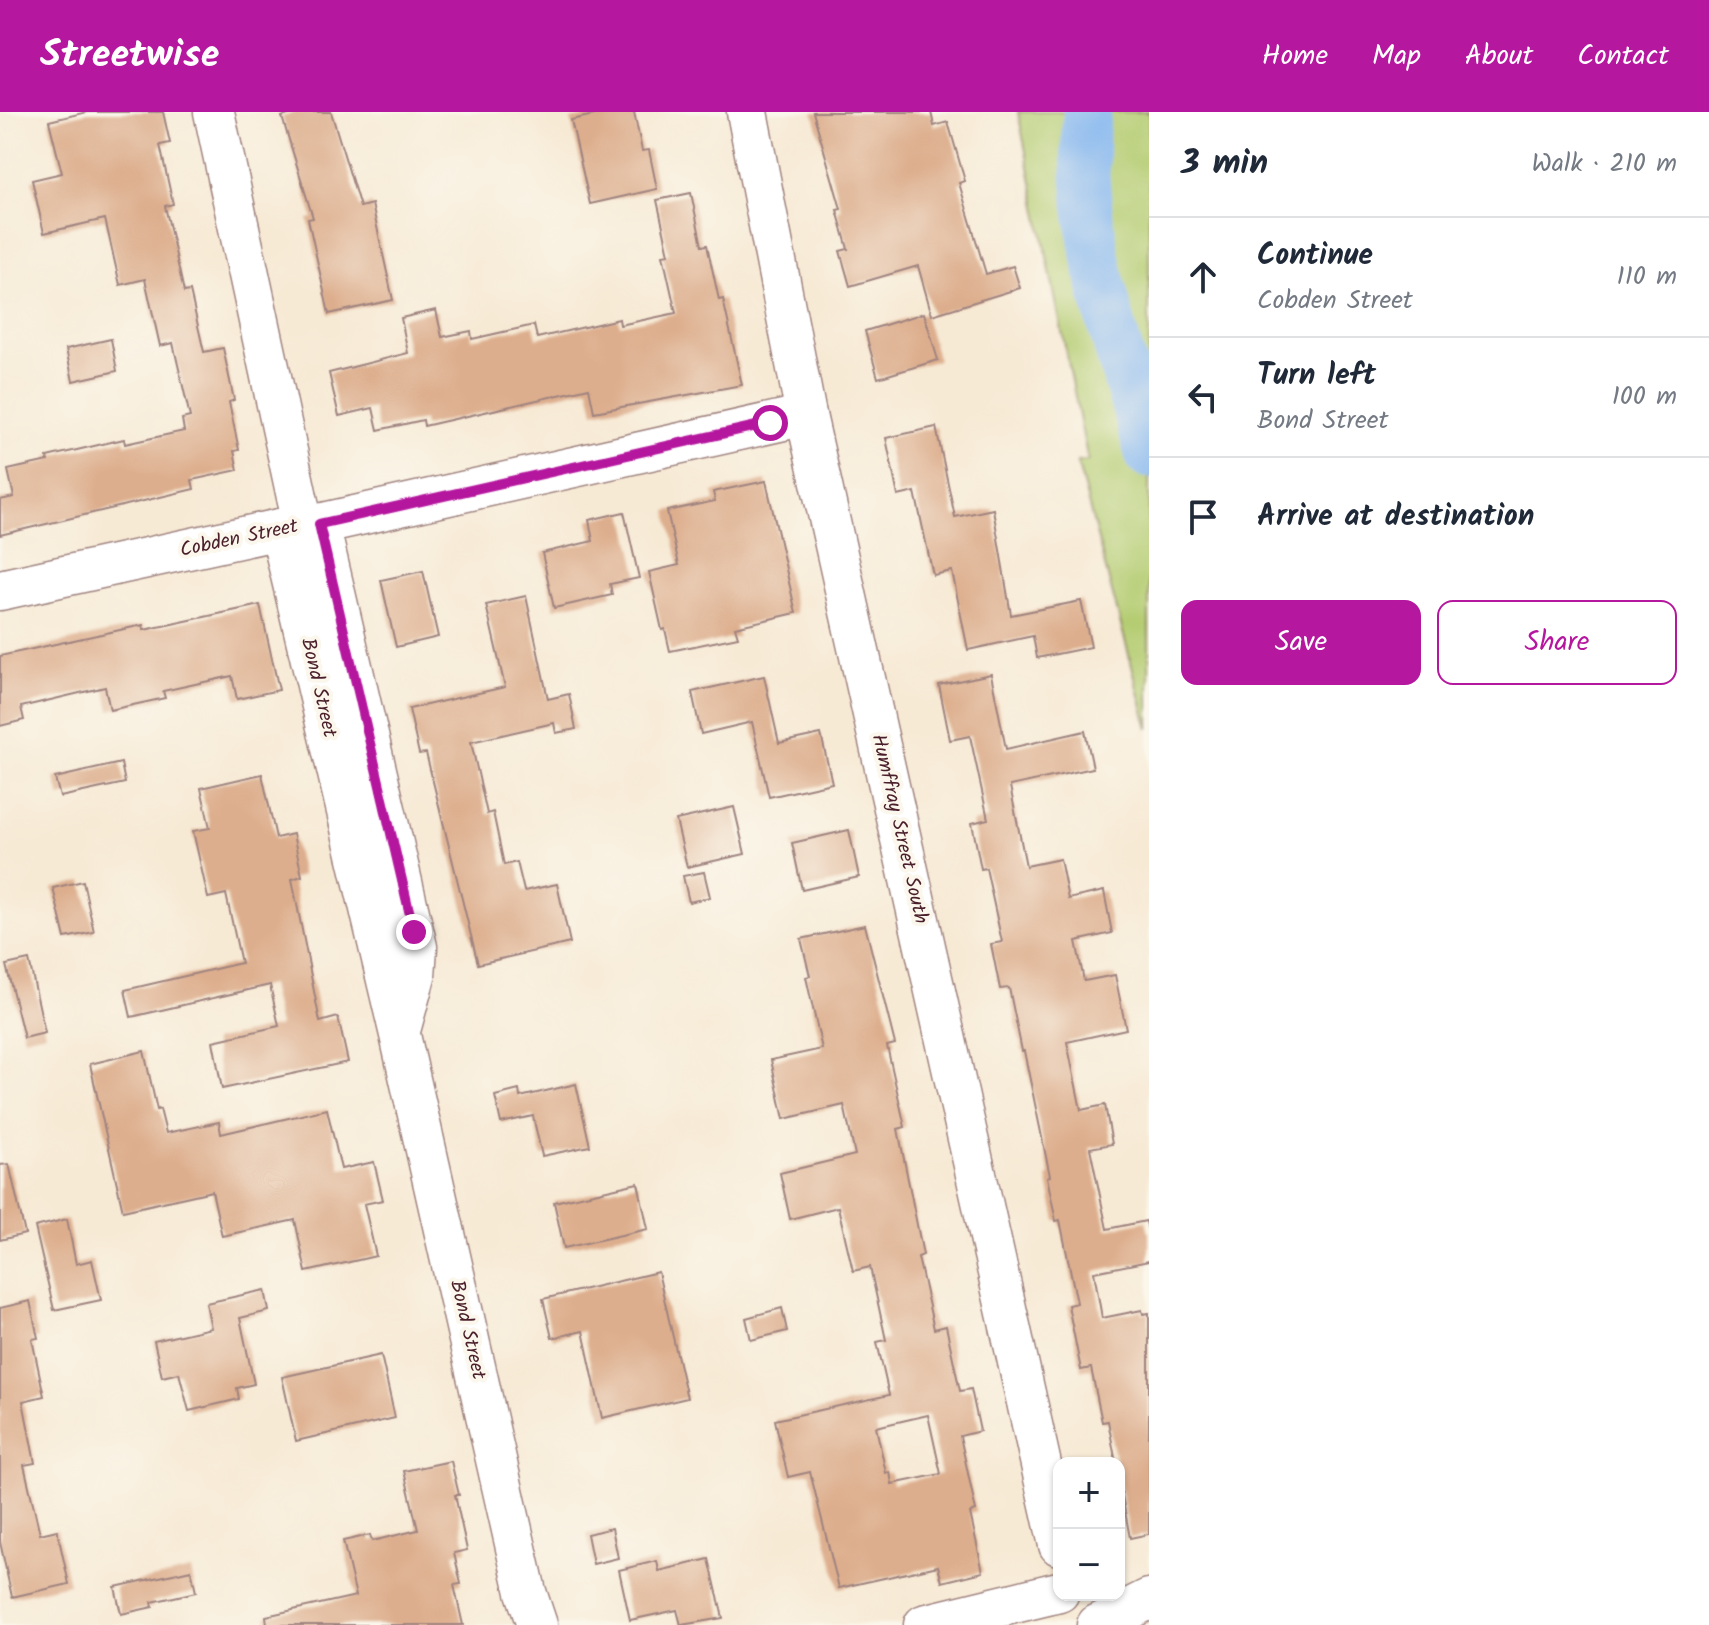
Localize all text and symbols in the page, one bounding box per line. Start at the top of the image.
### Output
text: Streetwise [40,26,219,86]
text: Home [1262,34,1328,79]
text: Map [1372,34,1421,79]
text: About [1465,34,1533,79]
text: Contact [1577,34,1669,79]
text: 3 min [1181,137,1268,191]
text: Walk · 210 m [1532,143,1677,185]
text: Continue [1257,232,1373,280]
icon: ahead [1181,255,1225,299]
text: 110 m [1617,256,1677,298]
text: Cobden Street [1257,280,1413,322]
text: Turn left [1257,352,1376,400]
icon: left [1181,375,1225,419]
text: 100 m [1612,376,1677,418]
text: Bond Street [1257,400,1389,442]
route start [752,405,788,441]
text: Arrive at destination [1257,493,1534,541]
icon: arrive [1181,495,1225,539]
street label: Cobden Street [177,511,301,567]
button: Save [1181,600,1421,685]
button: Share [1437,600,1677,685]
street label: Bond Street [291,635,345,741]
street label: Humffray Street South [862,731,936,927]
route end [396,914,432,950]
street label: Bond Street [440,1277,494,1383]
map controls [1053,1457,1125,1601]
button: + [1053,1457,1125,1529]
button: − [1053,1529,1125,1601]

